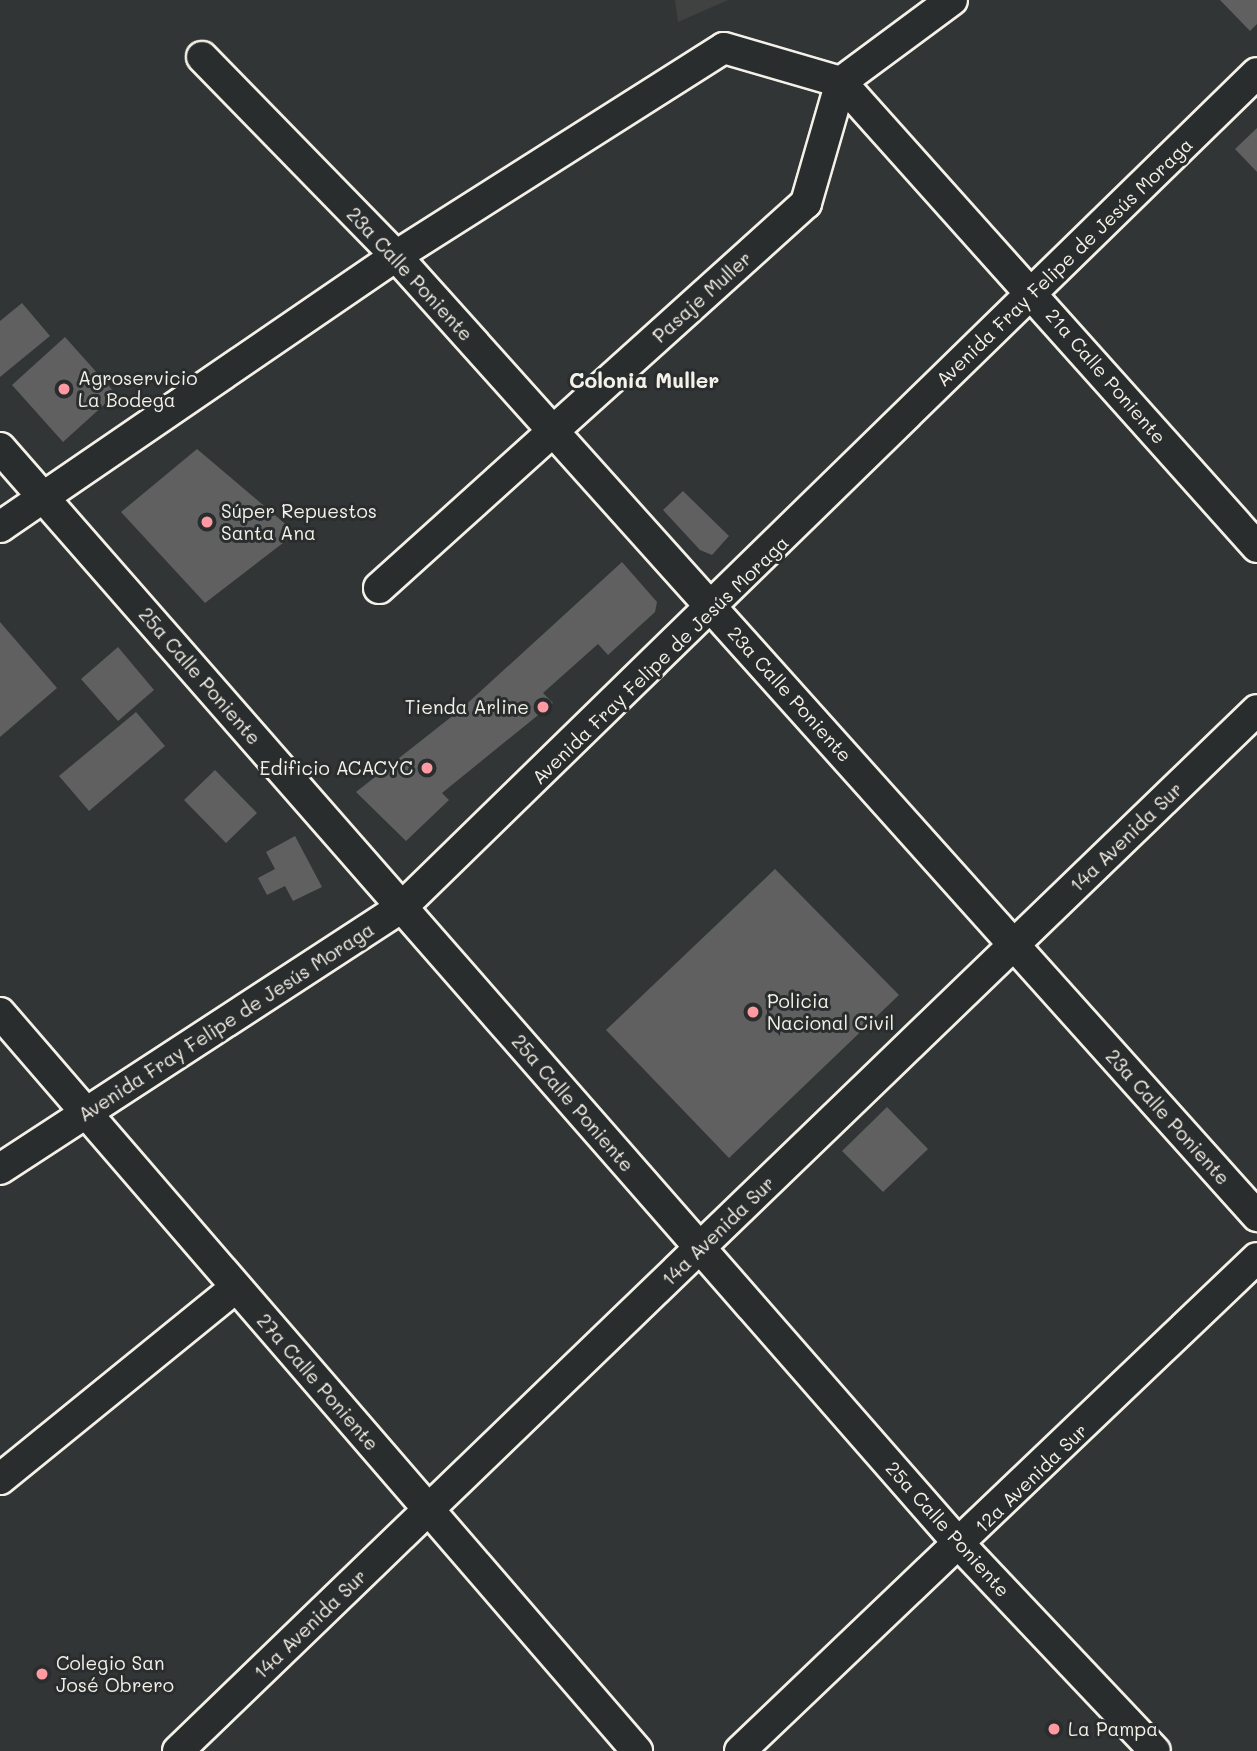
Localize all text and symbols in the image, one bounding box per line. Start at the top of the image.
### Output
street label: Avenida Fray Felipe de Jesús Moraga [931,133,1197,391]
street label: 23a Calle Poniente [342,203,478,345]
street label: Pasaje Muller [648,247,756,347]
street label: 21a Calle Poniente [1041,304,1171,448]
place label: Agroservicio La Bodega [78,367,198,411]
district label: Colonia Muller [569,367,719,393]
marker: Agroservicio La Bodega [56,381,72,397]
place label: Súper Repuestos Santa Ana [221,500,377,544]
marker: Súper Repuestos Santa Ana [199,514,215,530]
street label: Avenida Fray Felipe de Jesús Moraga [527,531,793,789]
street label: 25a Calle Poniente [134,603,266,749]
street label: 23a Calle Poniente [723,622,857,766]
place label: Tienda Arline [405,696,529,718]
marker: Tienda Arline [535,699,551,715]
place label: Edificio ACACYC [260,757,413,779]
marker: Edificio ACACYC [419,760,435,776]
street label: 14a Avenida Sur [1065,778,1187,896]
street label: Avenida Fray Felipe de Jesús Moraga [74,918,378,1126]
place label: Policia Nacional Civil [767,990,894,1034]
marker: Policia Nacional Civil [745,1004,761,1020]
street label: 25a Calle Poniente [507,1030,639,1176]
street label: 23a Calle Poniente [1101,1045,1235,1189]
street label: 14a Avenida Sur [657,1172,779,1290]
street label: 27a Calle Poniente [252,1309,384,1455]
street label: 12a Avenida Sur [970,1419,1092,1537]
street label: 25a Calle Poniente [881,1457,1015,1601]
street label: 14a Avenida Sur [249,1565,371,1683]
place label: Colegio San José Obrero [56,1652,174,1696]
marker: Colegio San José Obrero [34,1666,50,1682]
place label: La Pampa [1068,1718,1158,1740]
marker: La Pampa [1046,1721,1062,1737]

